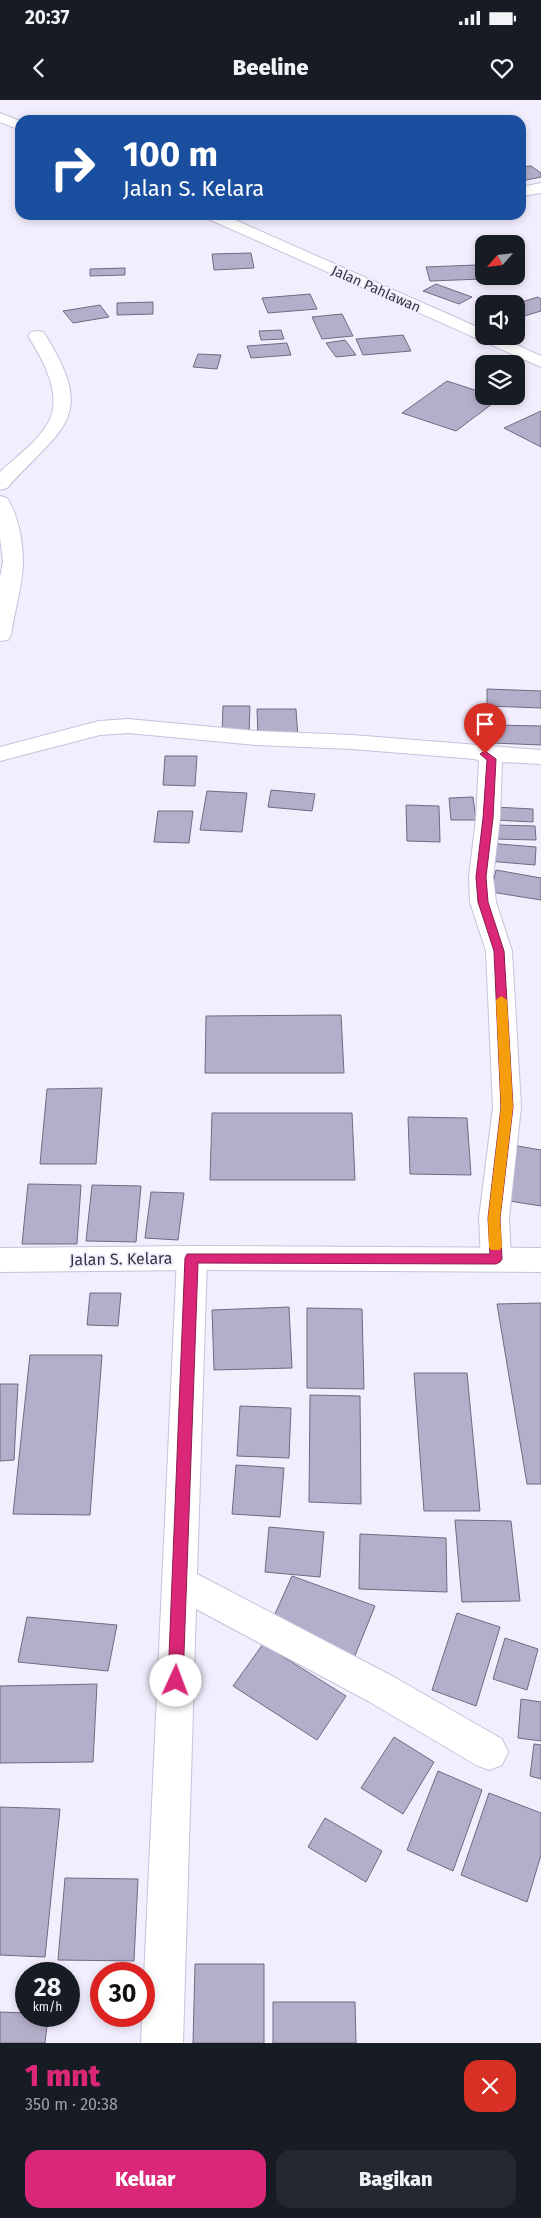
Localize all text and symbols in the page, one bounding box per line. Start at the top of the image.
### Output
text: 20:37 [25,6,69,29]
icon: back [25,54,53,82]
text: Beeline [233,54,308,81]
icon: heart [488,54,516,82]
text: 100 m [123,133,218,175]
icon: right [40,135,105,200]
text: Jalan S. Kelara [123,175,264,202]
north arrow [475,235,525,285]
map controls [475,235,525,405]
street label: Jalan Pahlawan [329,262,423,316]
button: sound [475,295,525,345]
button: layers [475,355,525,405]
pin [464,703,506,754]
icon: arrive [471,710,499,738]
street label: Jalan S. Kelara [69,1249,173,1269]
position arrow [149,1654,201,1706]
speed limit sign: 30 [90,1962,155,2027]
text: 28 [34,1973,61,2003]
text: km/h [33,2000,62,2014]
text: 1 mnt [25,2058,100,2094]
button: close [464,2060,516,2112]
text: 350 m · 20:38 [25,2095,118,2114]
button: Keluar [25,2150,266,2208]
button: Bagikan [276,2150,516,2208]

